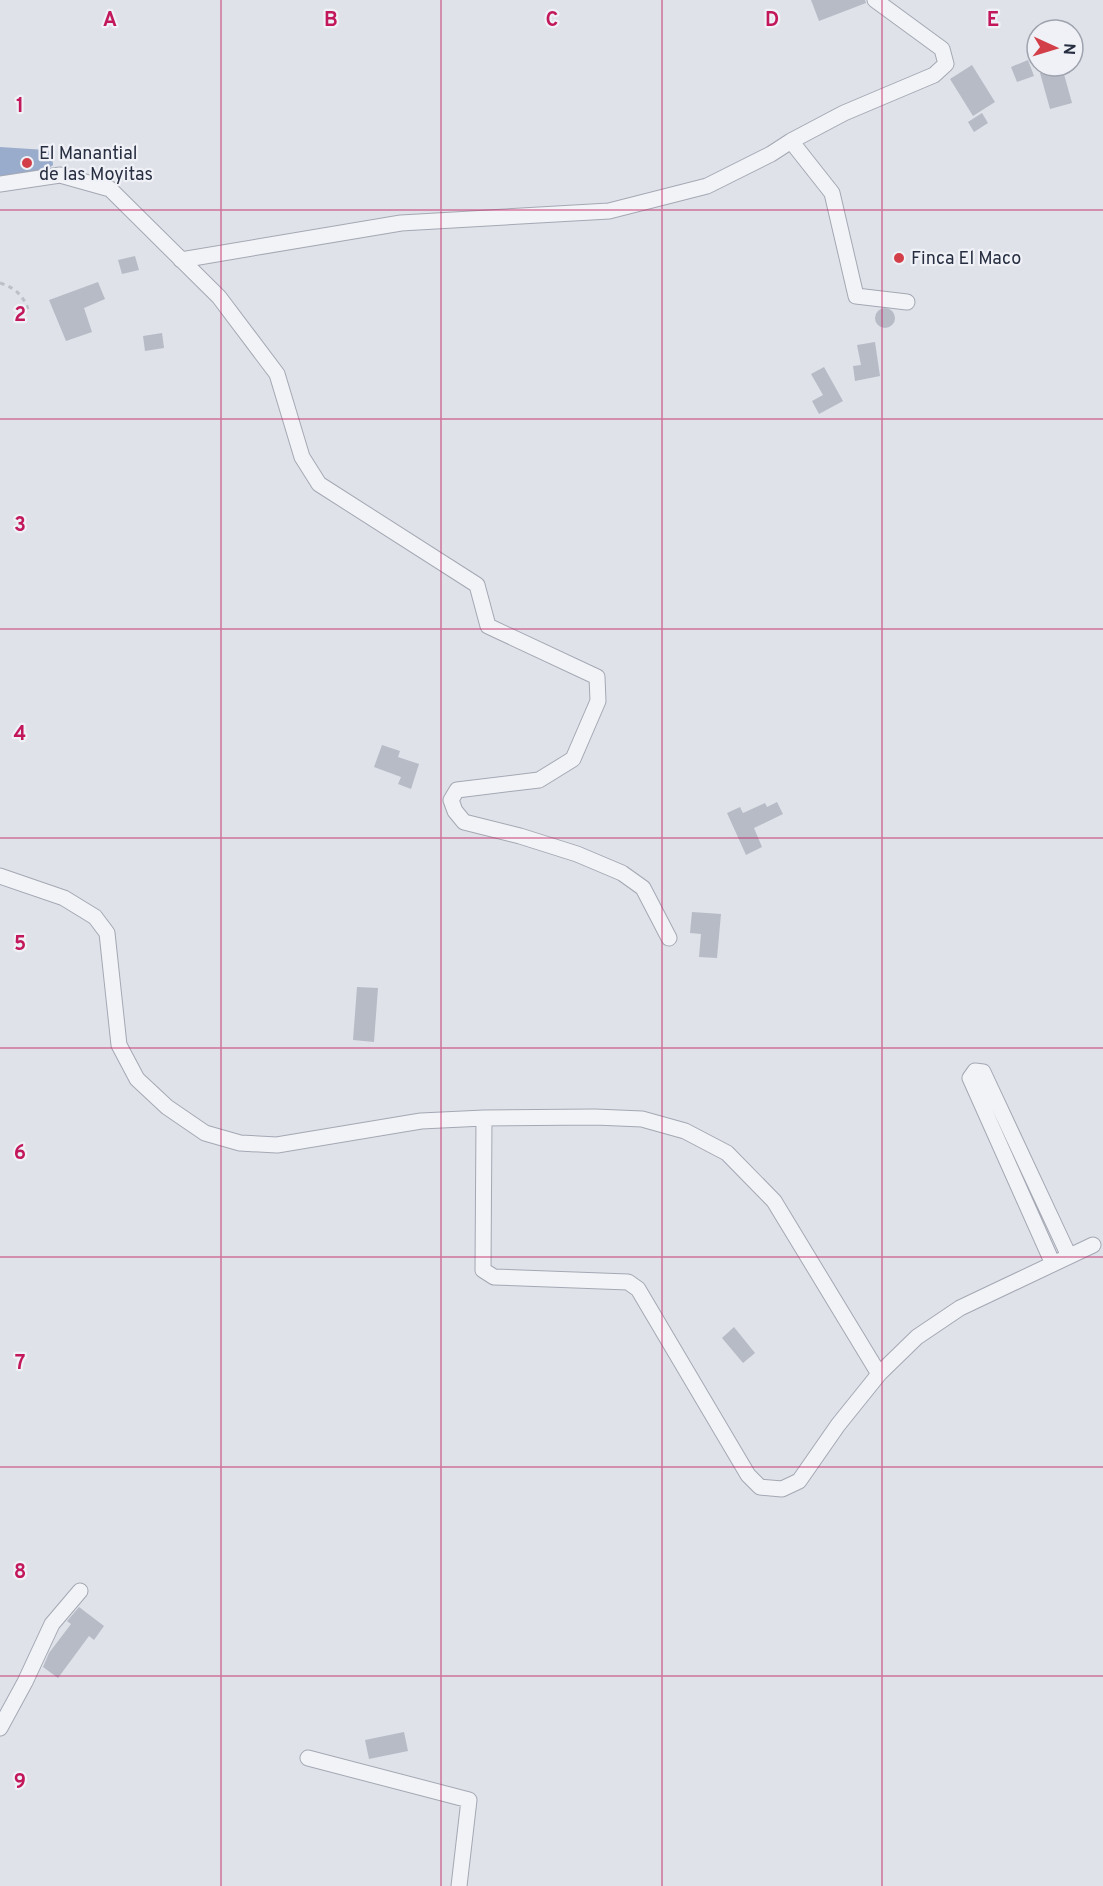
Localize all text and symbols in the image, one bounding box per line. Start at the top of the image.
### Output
text: A [103,8,117,34]
text: B [324,8,338,34]
text: C [546,8,558,34]
text: D [765,8,779,34]
text: E [987,8,999,34]
north arrow [1025,18,1085,78]
text: N [1058,42,1078,55]
text: 1 [16,94,24,120]
place label: El Manantial de las Moyitas [39,143,153,187]
marker: El Manantial de las Moyitas [20,156,34,170]
place label: Finca El Maco [911,248,1021,271]
marker: Finca El Maco [892,251,906,265]
text: 2 [14,303,26,329]
text: 3 [14,513,26,539]
text: 4 [14,722,26,748]
text: 5 [14,932,26,958]
text: 6 [14,1141,26,1167]
text: 7 [15,1351,25,1377]
text: 8 [14,1560,26,1586]
text: 9 [14,1770,26,1796]

